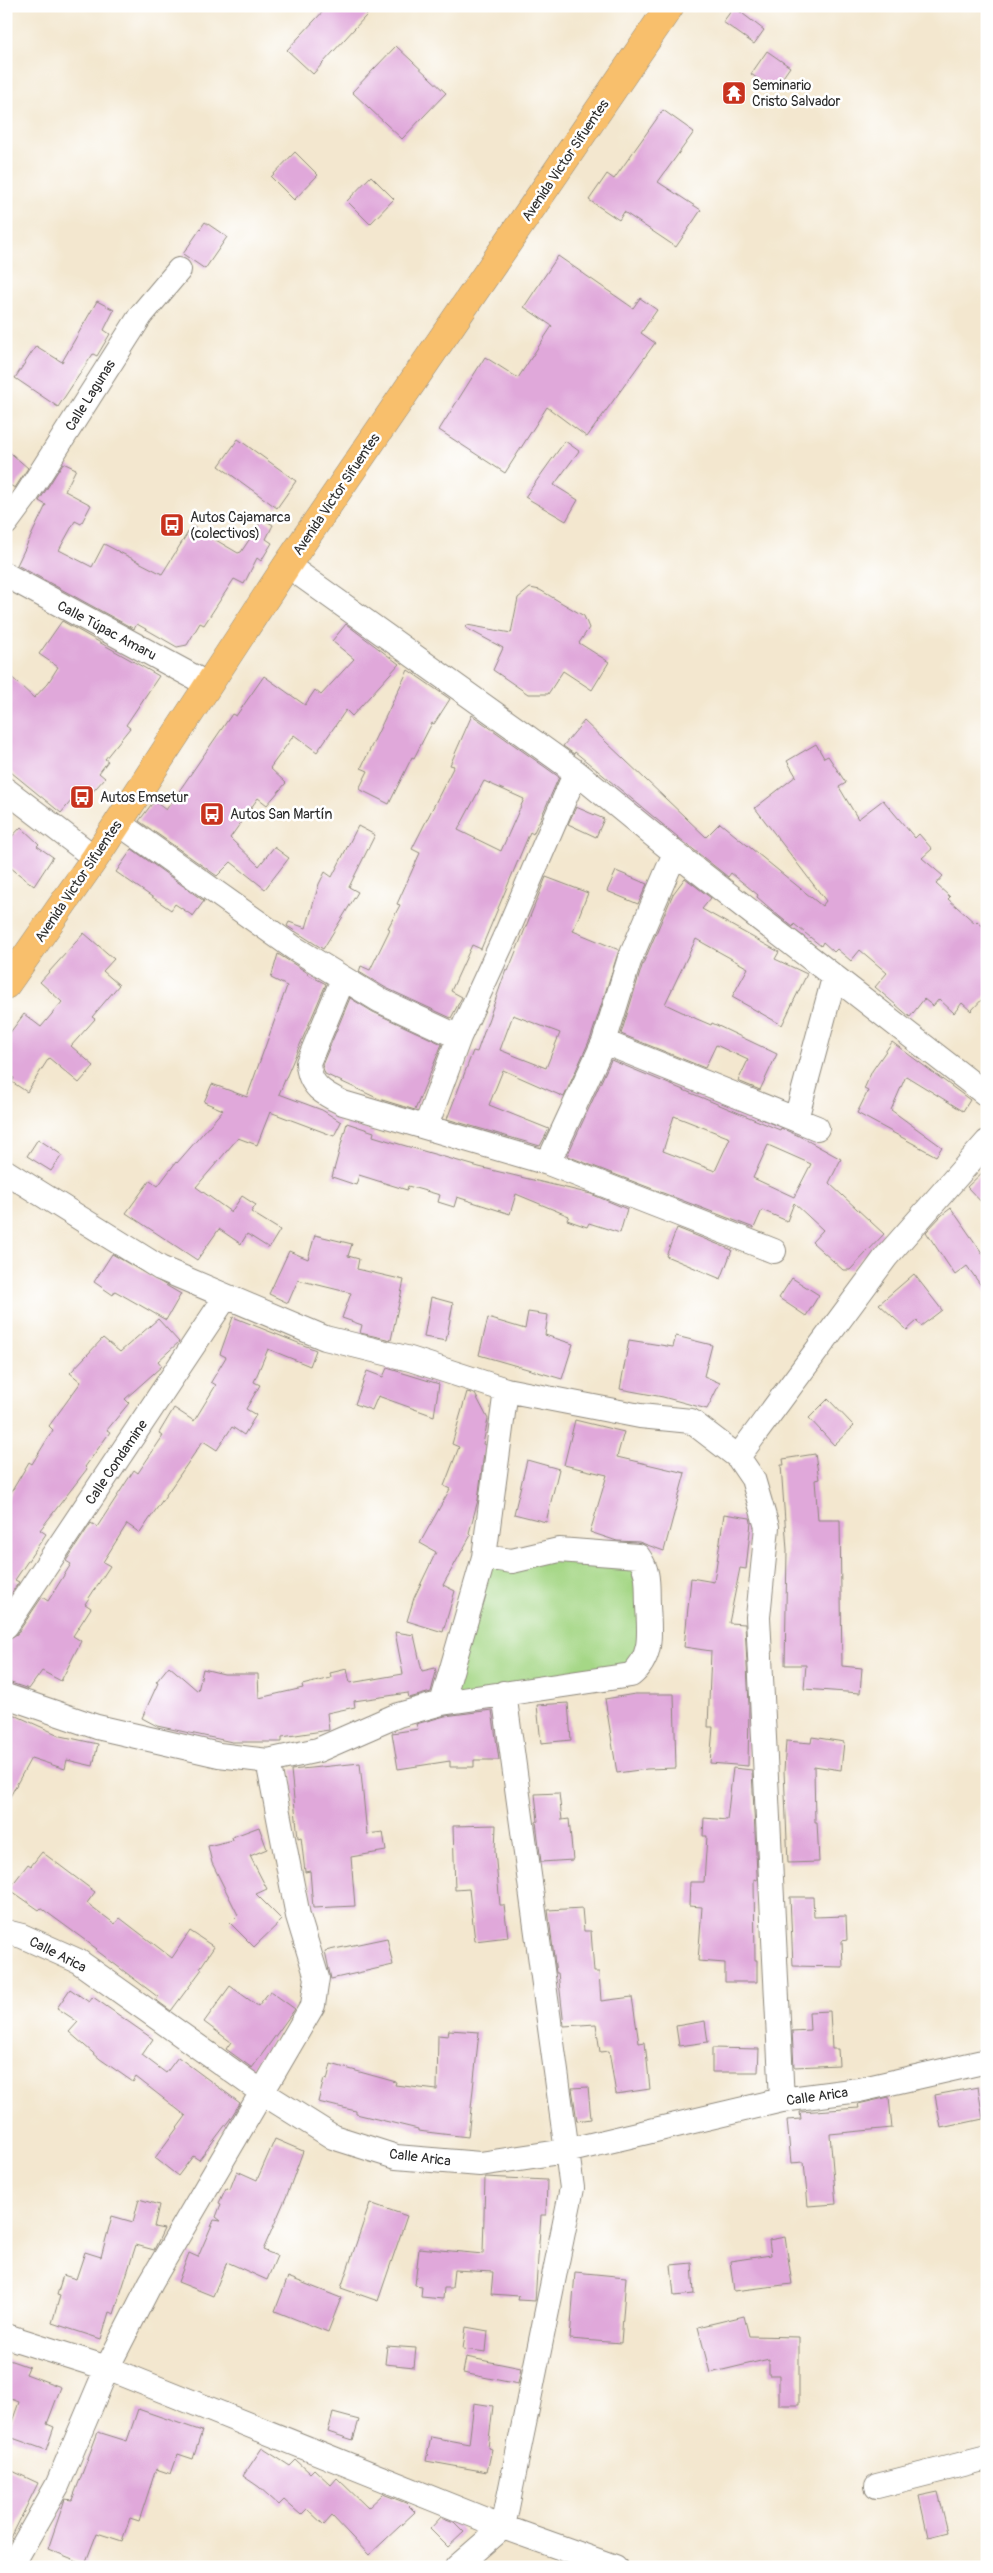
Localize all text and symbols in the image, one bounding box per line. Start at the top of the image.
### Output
place label: Seminario Cristo Salvador [752,77,841,110]
temple icon: Seminario Cristo Salvador [721,80,747,106]
street label: Avenida Victor Sifuentes [518,96,613,224]
street label: Calle Lagunas [62,356,119,434]
street label: Avenida Victor Sifuentes [289,430,384,558]
place label: Autos Cajamarca (colectivos) [190,509,290,542]
bus stop icon: Autos Cajamarca (colectivos) [159,512,185,538]
street label: Calle Túpac Amaru [54,597,159,664]
bus stop icon: Autos Emsetur [69,784,95,810]
place label: Autos Emsetur [100,789,188,806]
bus stop icon: Autos San Martín [199,801,225,827]
place label: Autos San Martín [230,806,332,823]
street label: Avenida Victor Sifuentes [31,817,126,945]
street label: Calle Condamine [82,1417,151,1508]
street label: Calle Arica [26,1933,89,1976]
street label: Calle Arica [785,2084,849,2109]
street label: Calle Arica [388,2145,452,2170]

